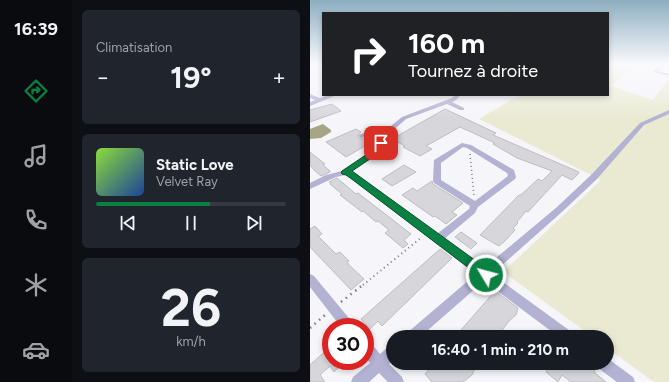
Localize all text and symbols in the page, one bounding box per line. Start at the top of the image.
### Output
text: 16:39 [14,18,58,40]
text: 160 m [408,26,485,60]
icon: right [342,28,394,80]
text: Climatisation [96,40,172,55]
text: 19° [170,59,212,96]
text: Tournez à droite [408,60,538,82]
text: − [96,64,110,91]
text: + [272,64,286,91]
icon: directions [22,77,50,105]
pin [364,126,398,160]
icon: arrive [370,132,392,154]
icon: music [22,142,50,170]
text: Static Love [156,156,234,174]
text: Velvet Ray [156,174,218,189]
icon: phone [22,206,50,234]
icon: previous [117,212,139,234]
icon: pause [180,212,202,234]
icon: next [243,212,265,234]
position arrow [465,254,507,296]
icon: climate [22,271,50,299]
text: 26 [161,277,221,339]
speed limit sign: 30 [322,318,374,370]
text: km/h [176,334,206,349]
icon: car [22,336,50,364]
text: 16:40 · 1 min · 210 m [431,341,569,359]

